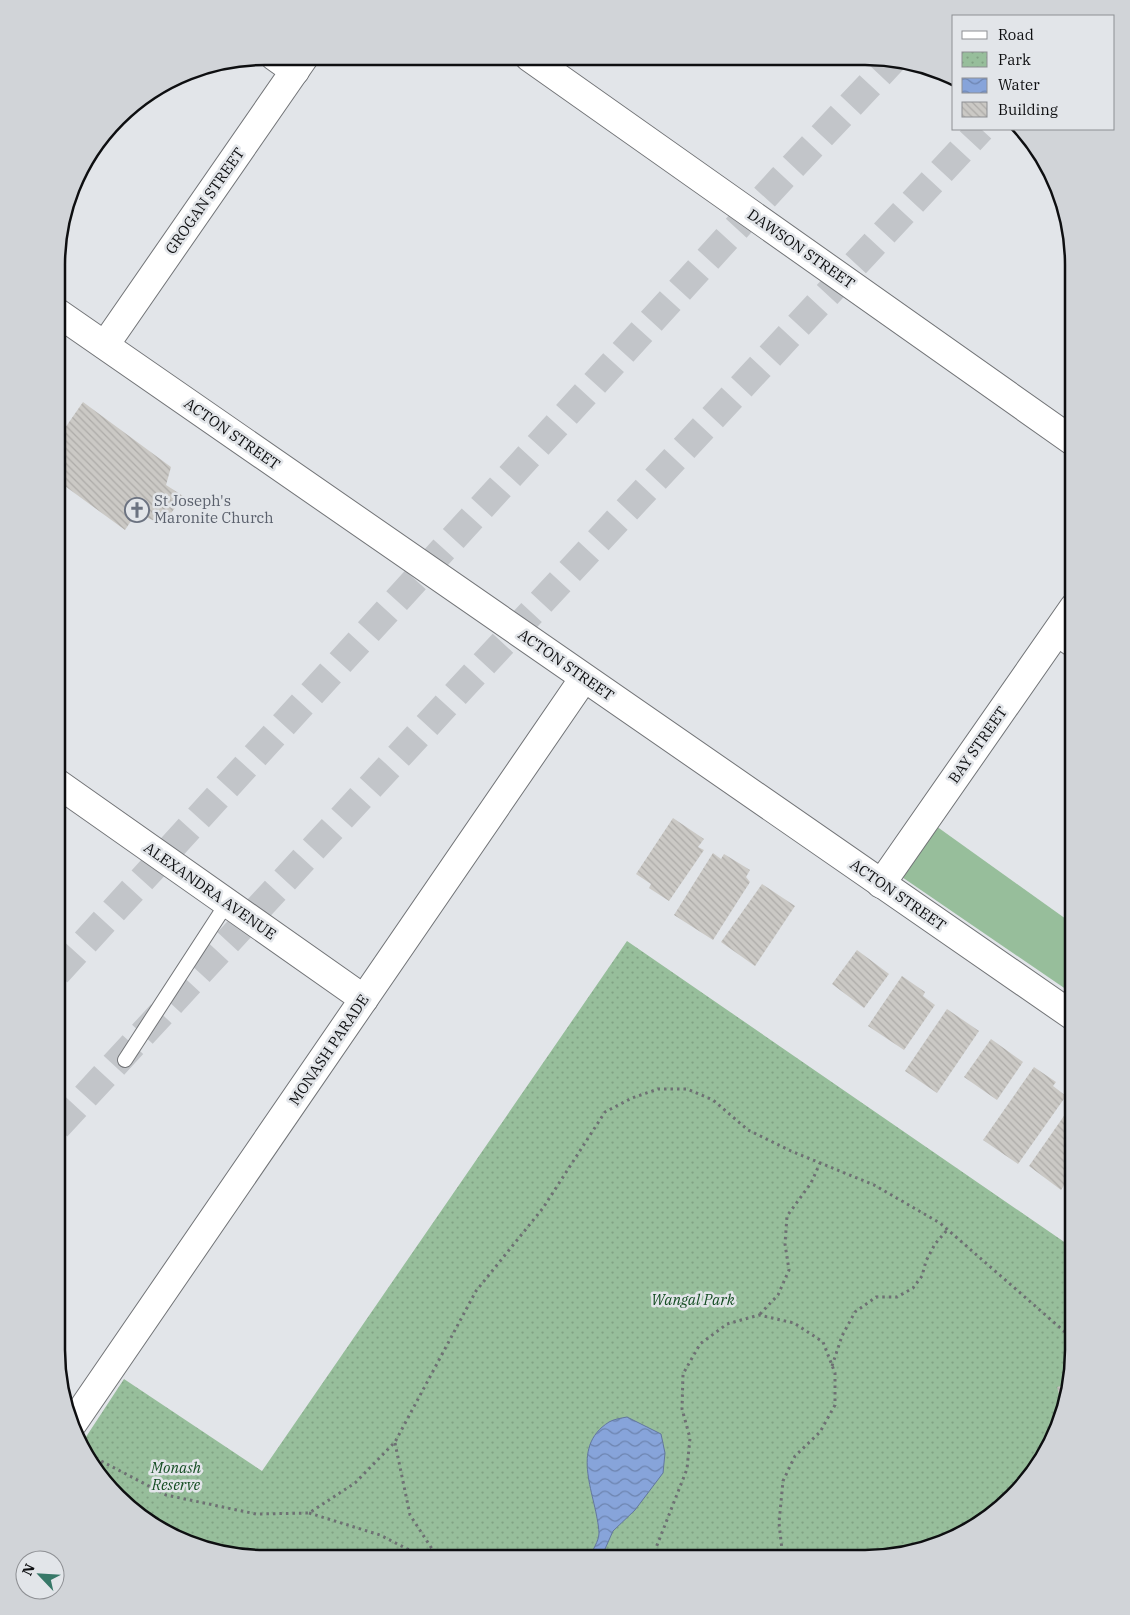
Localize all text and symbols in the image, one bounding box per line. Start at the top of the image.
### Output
legend [952,15,1115,130]
text: Road [998,25,1034,44]
text: Park [998,50,1031,69]
text: Water [998,75,1040,94]
text: Building [998,100,1058,119]
street label: GROGAN STREET [161,144,248,257]
street label: DAWSON STREET [744,204,859,293]
street label: ACTON STREET [181,393,284,474]
place label: St Joseph's Maronite Church [154,491,274,527]
church icon: St Joseph's Maronite Church [124,497,150,523]
street label: ACTON STREET [515,624,618,705]
street label: BAY STREET [944,702,1011,787]
street label: ALEXANDRA AVENUE [140,838,280,943]
street label: ACTON STREET [847,854,950,935]
street label: MONASH PARADE [285,991,373,1109]
park label: Wangal Park [651,1290,735,1309]
park label: Monash Reserve [150,1458,202,1494]
north arrow [15,1550,65,1600]
text: N [18,1561,39,1578]

